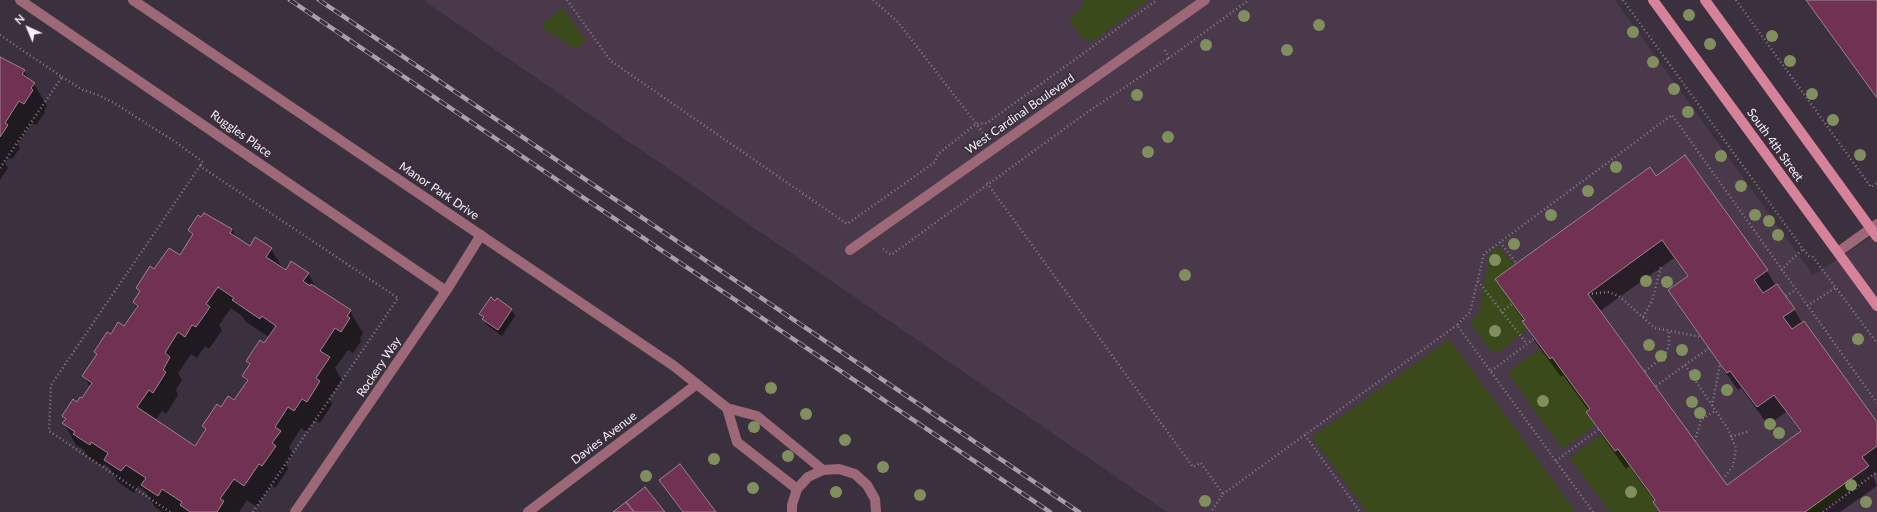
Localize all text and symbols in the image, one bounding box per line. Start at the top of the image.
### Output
north arrow [8,8,48,48]
text: N [12,11,27,27]
street label: West Cardinal Boulevard [963,71,1077,157]
street label: South 4th Street [1744,106,1806,184]
street label: Ruggles Place [207,108,275,160]
street label: Manor Park Drive [396,159,482,223]
street label: Rockery Way [354,334,404,400]
street label: Davies Avenue [568,409,640,467]

